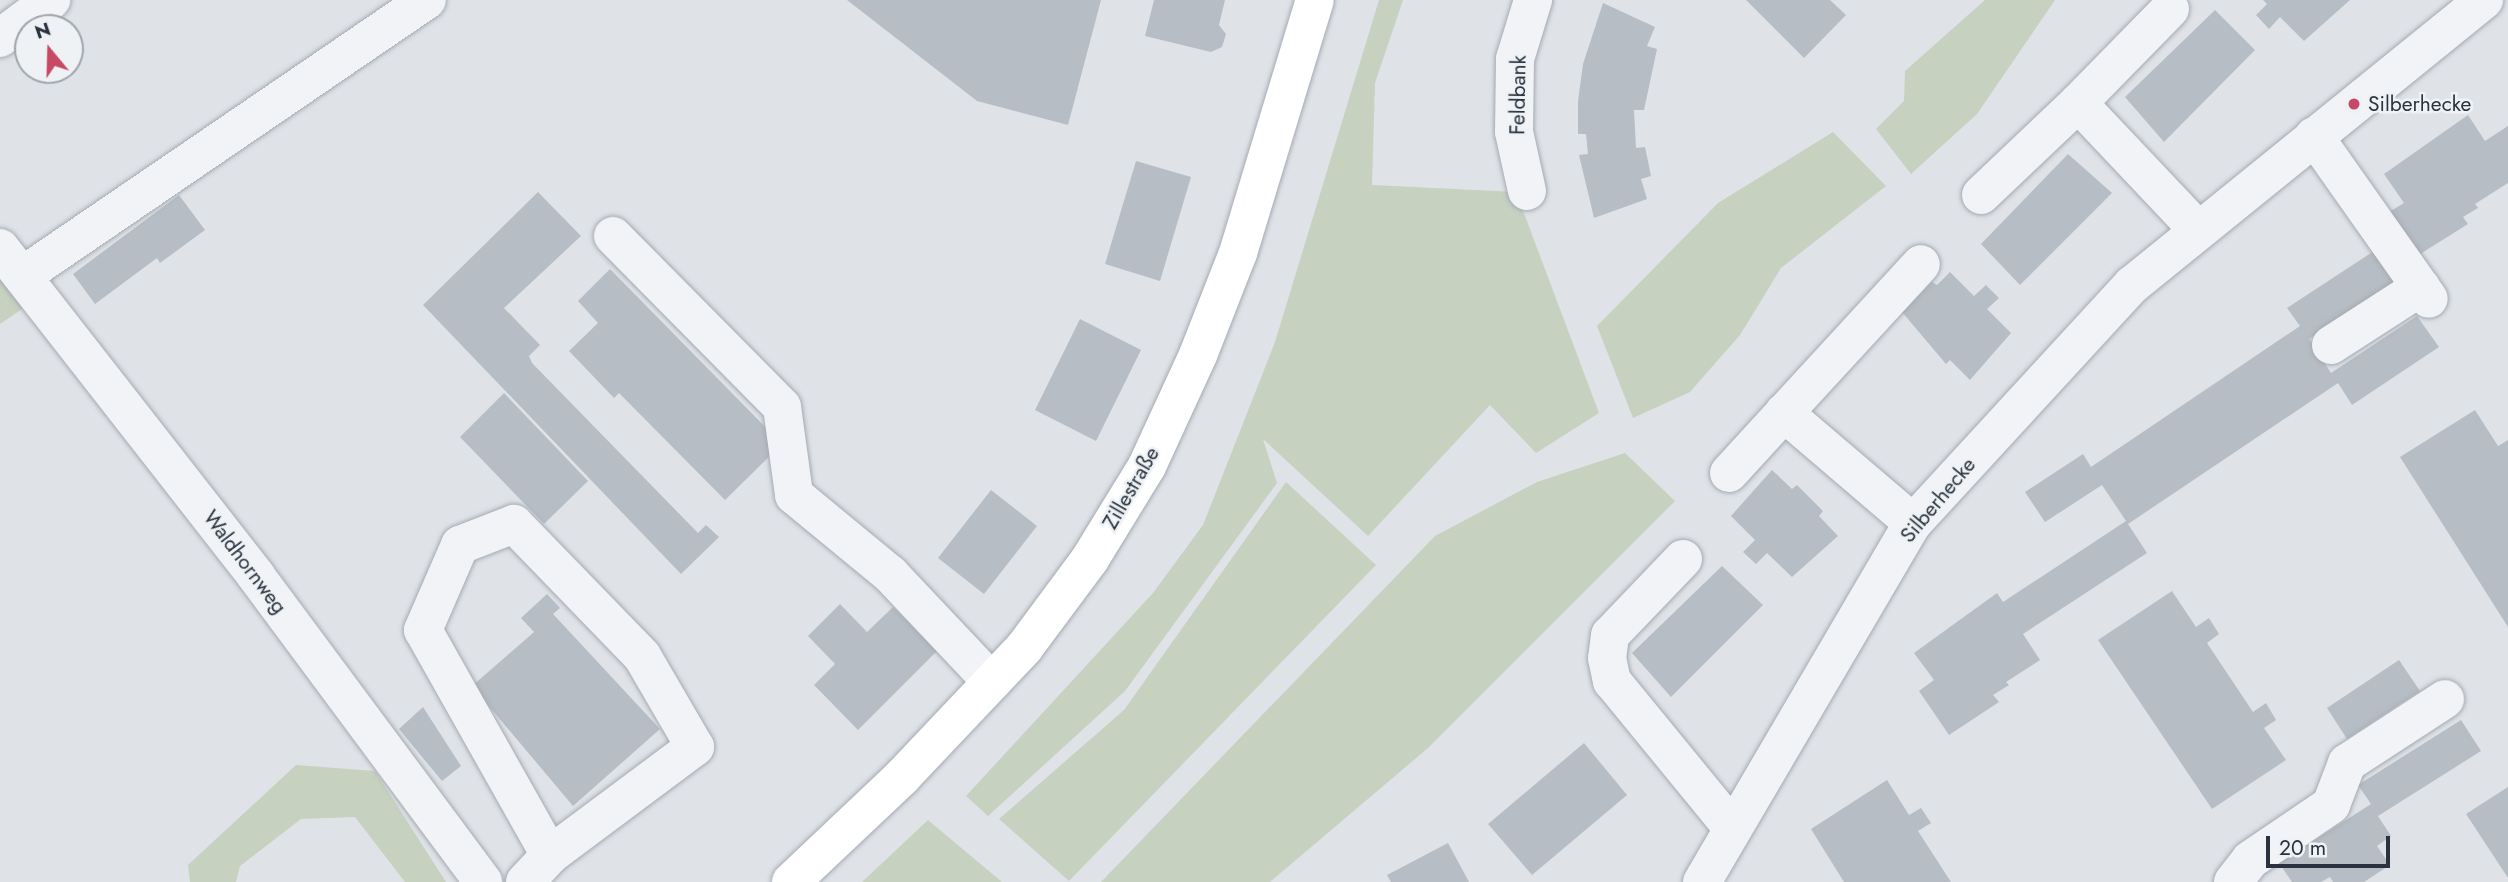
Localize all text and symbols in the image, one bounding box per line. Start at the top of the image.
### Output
north arrow [14,14,84,84]
text: N [31,15,54,46]
street label: Feldbank [1505,55,1531,135]
place label: Silberhecke [2368,91,2471,117]
marker: Silberhecke [2346,96,2362,112]
street label: Zillestraße [1097,442,1165,534]
street label: Silberhecke [1895,452,1981,548]
street label: Waldhornweg [198,505,292,619]
scale bar [2270,822,2394,866]
text: 20 m [2279,833,2326,863]

